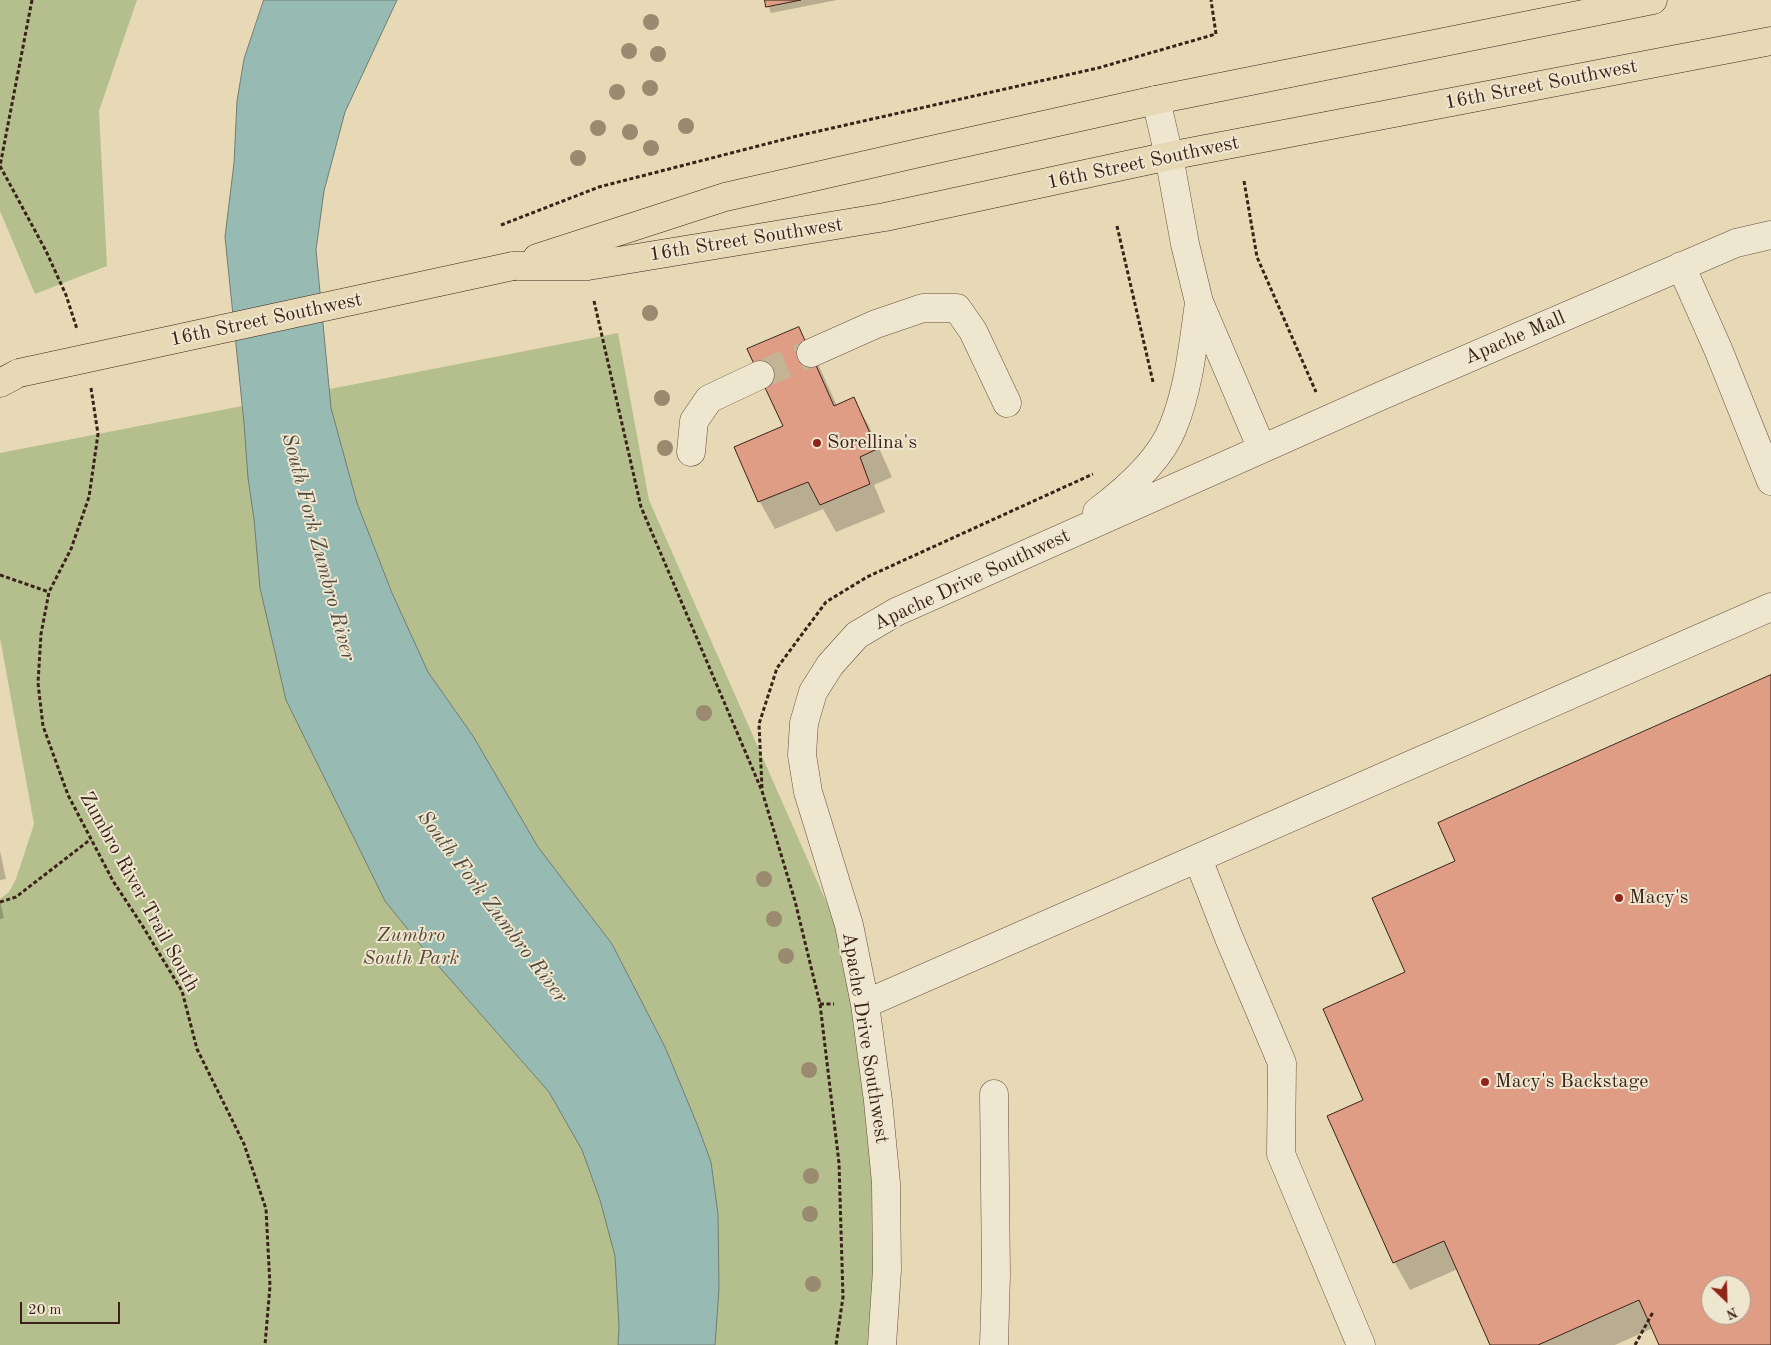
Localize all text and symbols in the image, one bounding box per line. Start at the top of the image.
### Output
street label: 16th Street Southwest [1443,55,1639,115]
street label: 16th Street Southwest [1045,131,1241,195]
street label: 16th Street Southwest [648,213,844,267]
street label: 16th Street Southwest [168,288,364,352]
street label: Apache Mall [1461,306,1569,370]
water label: South Fork Zumbro River [275,430,361,664]
place label: Sorellina's [827,431,917,455]
marker: Sorellina's [811,437,823,449]
street label: Apache Drive Southwest [870,524,1074,636]
street label: Zumbro River Trail South [74,788,204,996]
water label: South Fork Zumbro River [411,806,573,1008]
place label: Macy's [1629,886,1688,910]
marker: Macy's [1613,892,1625,904]
park label: Zumbro South Park [363,924,459,971]
street label: Apache Drive Southwest [836,930,894,1146]
place label: Macy's Backstage [1495,1070,1648,1094]
marker: Macy's Backstage [1479,1076,1491,1088]
north arrow [1701,1275,1751,1325]
scale bar [22,1292,122,1324]
text: 20 m [28,1303,62,1318]
text: N [1724,1304,1739,1321]

